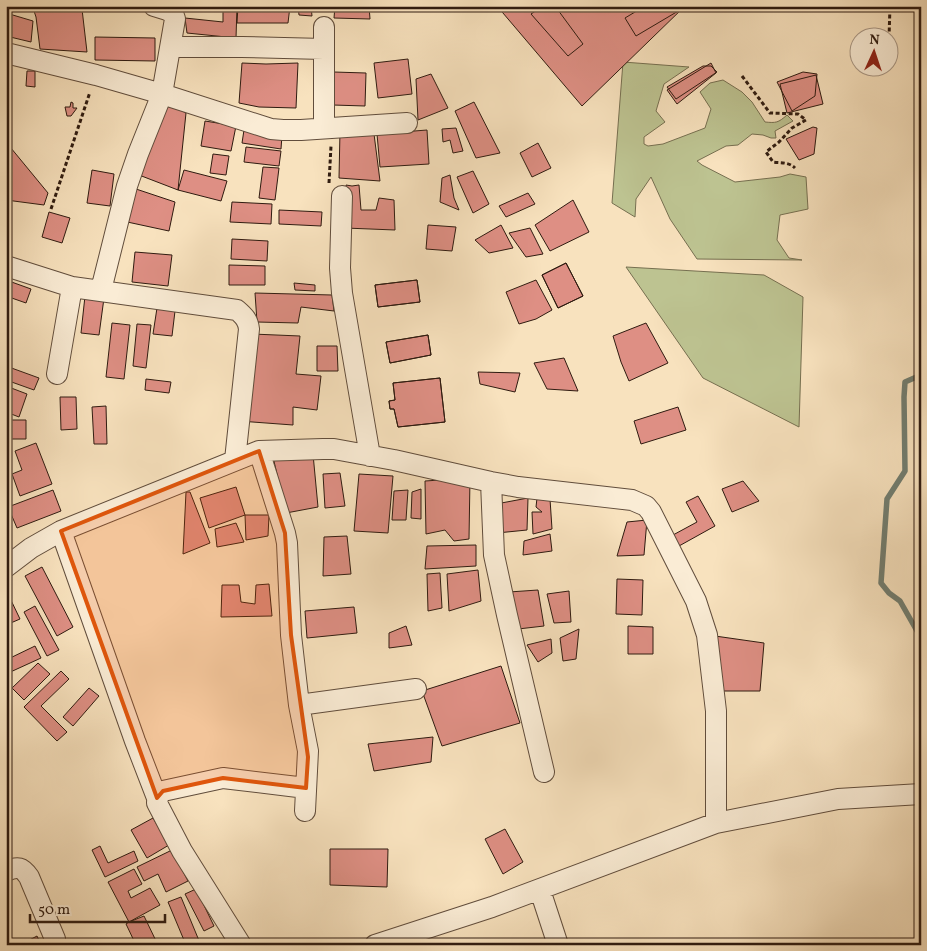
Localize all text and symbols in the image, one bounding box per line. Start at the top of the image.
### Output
north arrow [850,28,900,78]
text: N [869,31,880,50]
scale bar [30,891,165,923]
text: 50 m [38,900,70,921]

